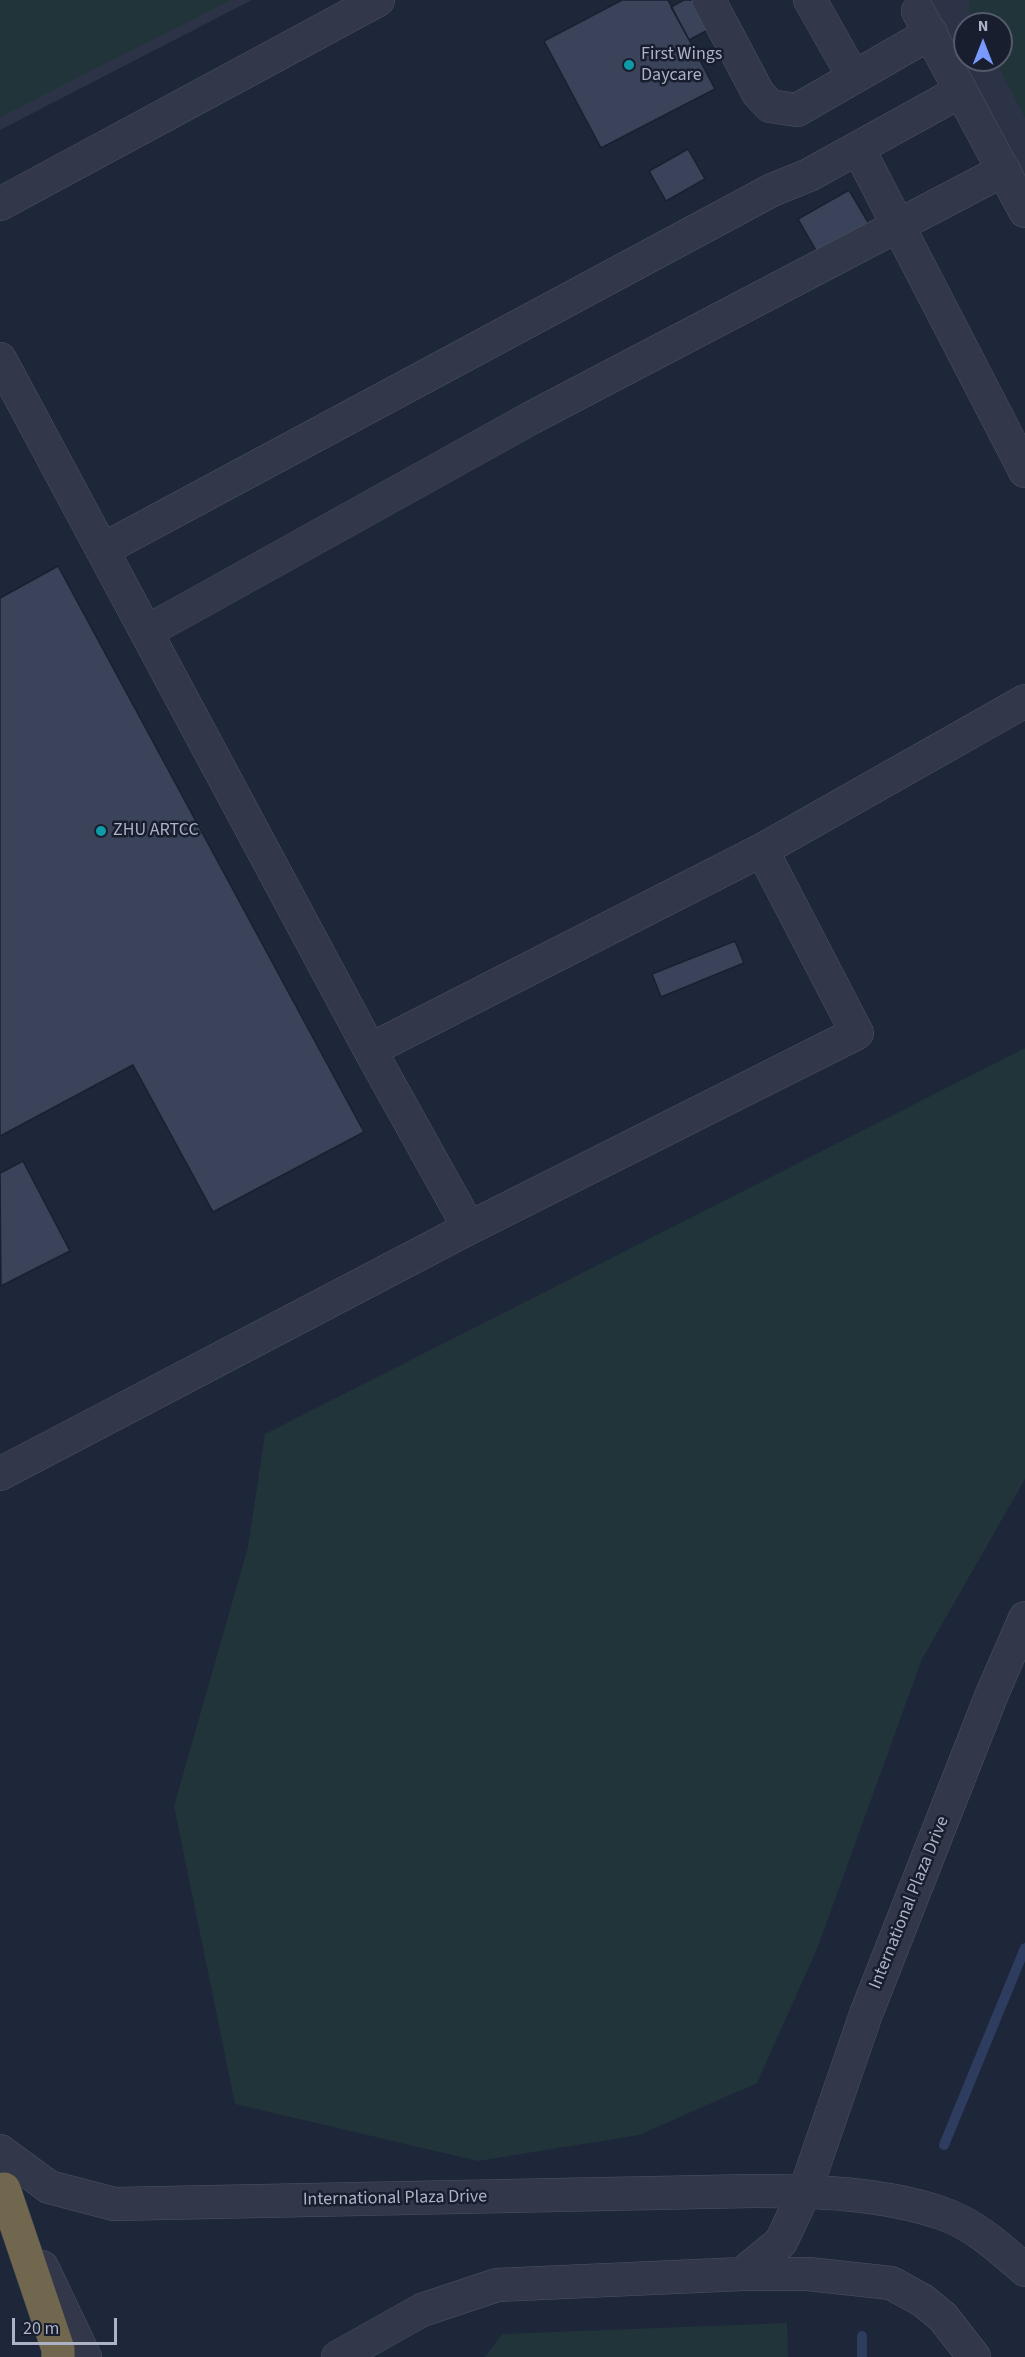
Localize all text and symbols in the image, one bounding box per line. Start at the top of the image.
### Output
north arrow [953,12,1013,72]
text: N [978,15,988,37]
place label: First Wings Daycare [641,44,722,86]
marker: First Wings Daycare [622,58,636,72]
place label: ZHU ARTCC [113,820,199,842]
marker: ZHU ARTCC [94,824,108,838]
street label: International Plaza Drive [865,1813,955,1993]
street label: International Plaza Drive [303,2187,487,2211]
scale bar [15,2306,120,2344]
text: 20 m [23,2316,59,2341]

